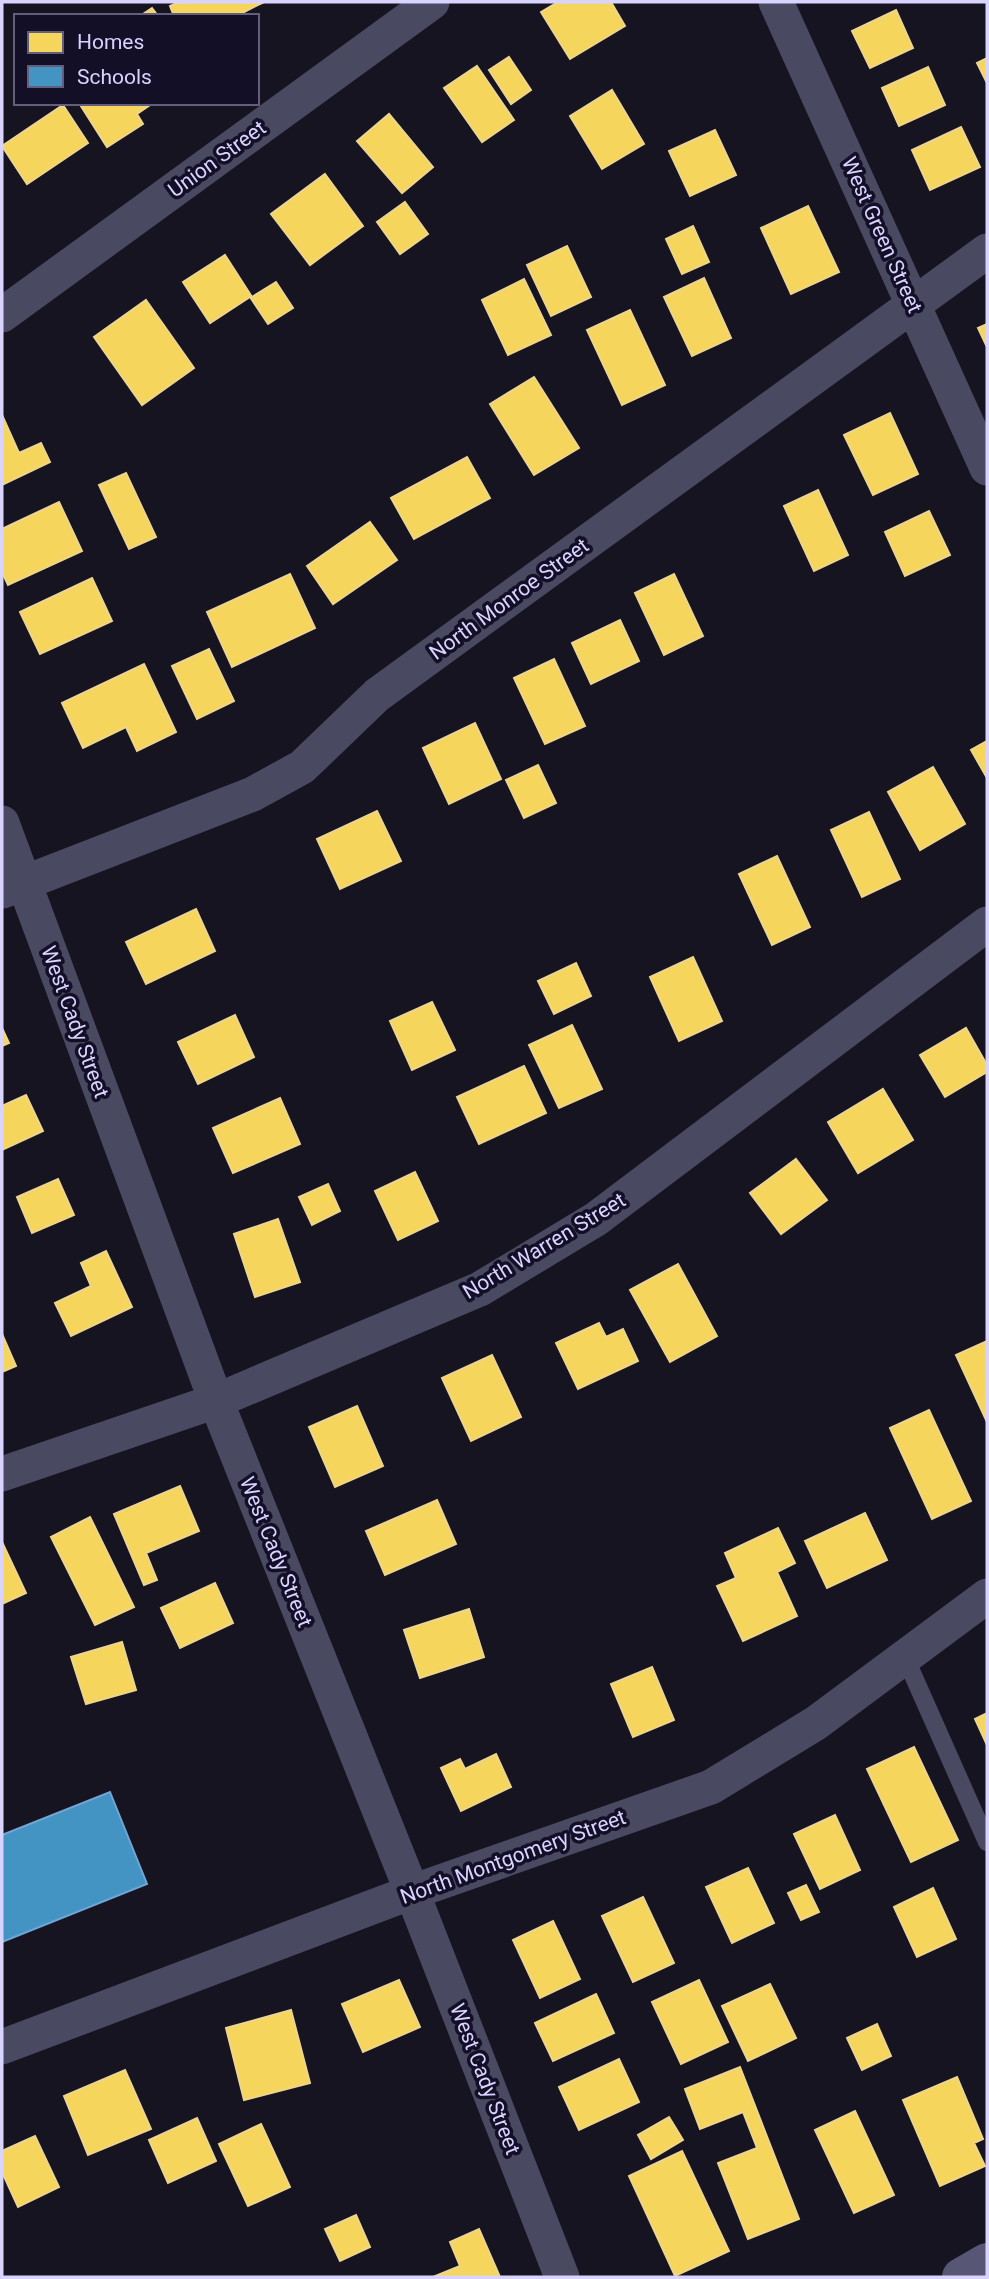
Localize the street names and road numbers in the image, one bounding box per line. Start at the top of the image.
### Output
street label: Union Street [164,116,270,202]
street label: West Green Street [837,153,927,317]
street label: North Monroe Street [425,533,593,665]
street label: West Cady Street [36,943,114,1101]
street label: North Warren Street [458,1188,630,1304]
street label: West Cady Street [235,1473,317,1631]
street label: North Montgomery Street [397,1805,629,1909]
street label: West Cady Street [445,2000,525,2158]

